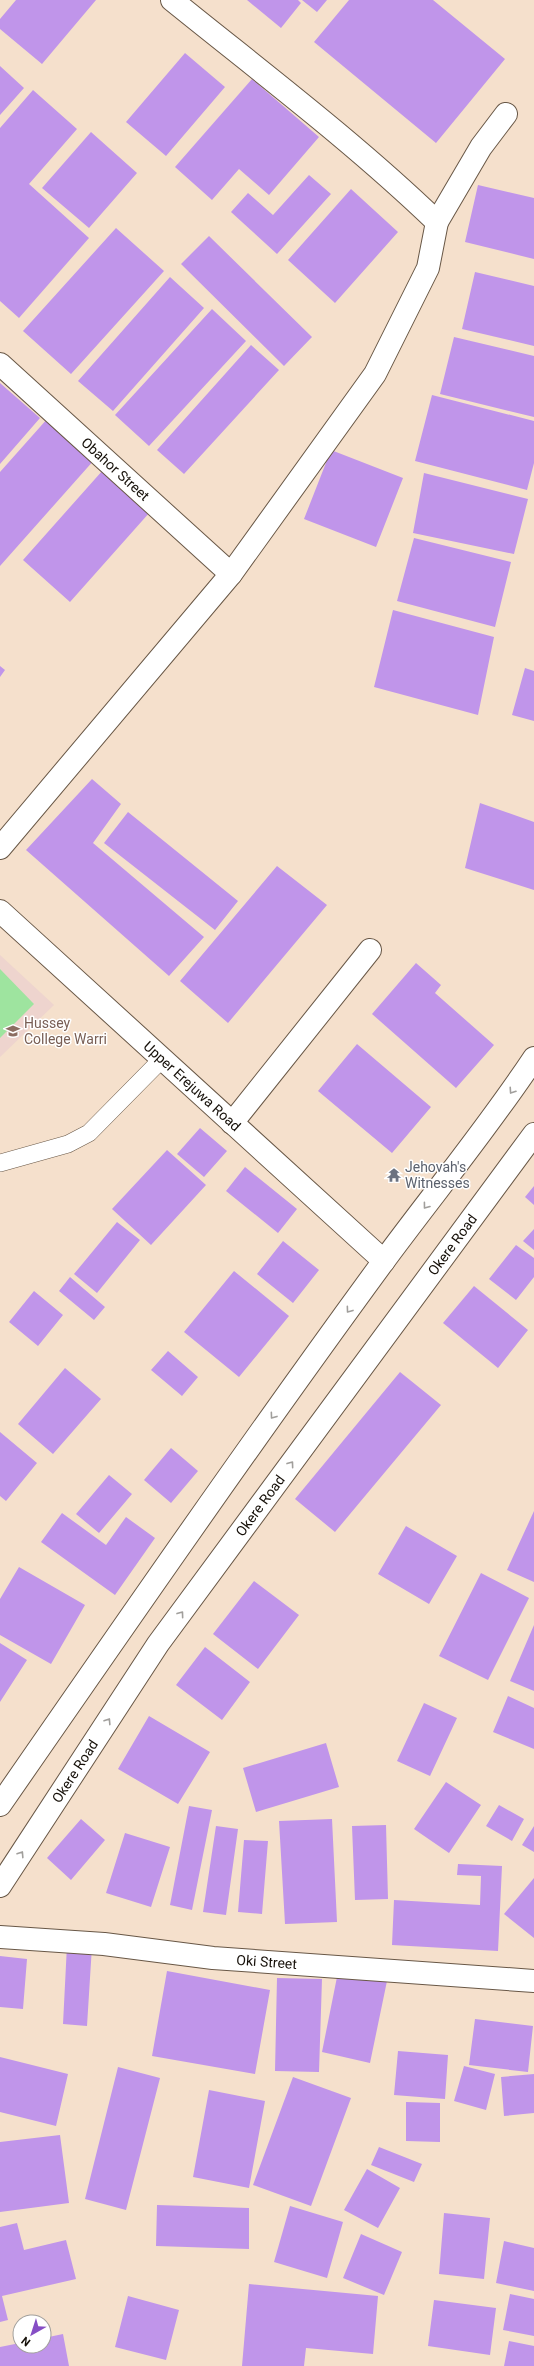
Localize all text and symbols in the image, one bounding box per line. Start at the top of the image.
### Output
street label: Obahor Street [78,434,153,504]
place label: Hussey College Warri [24,1015,107,1047]
school or university icon: Hussey College Warri [5,1023,21,1039]
street label: Upper Erejuwa Road [140,1038,244,1134]
one-way arrow [510,1086,517,1093]
place label: Jehovah's Witnesses [405,1159,470,1191]
temple icon: Jehovah's Witnesses [386,1167,402,1183]
one-way arrow [424,1201,431,1208]
street label: Okere Road [425,1211,480,1278]
one-way arrow [347,1306,354,1313]
one-way arrow [271,1412,278,1419]
one-way arrow [286,1462,293,1469]
street label: Okere Road [232,1472,288,1539]
one-way arrow [176,1611,184,1618]
one-way arrow [103,1719,110,1726]
street label: Okere Road [49,1737,101,1806]
one-way arrow [17,1851,24,1858]
street label: Oki Street [236,1952,298,1972]
north arrow [12,2314,52,2354]
text: N [19,2334,33,2349]

